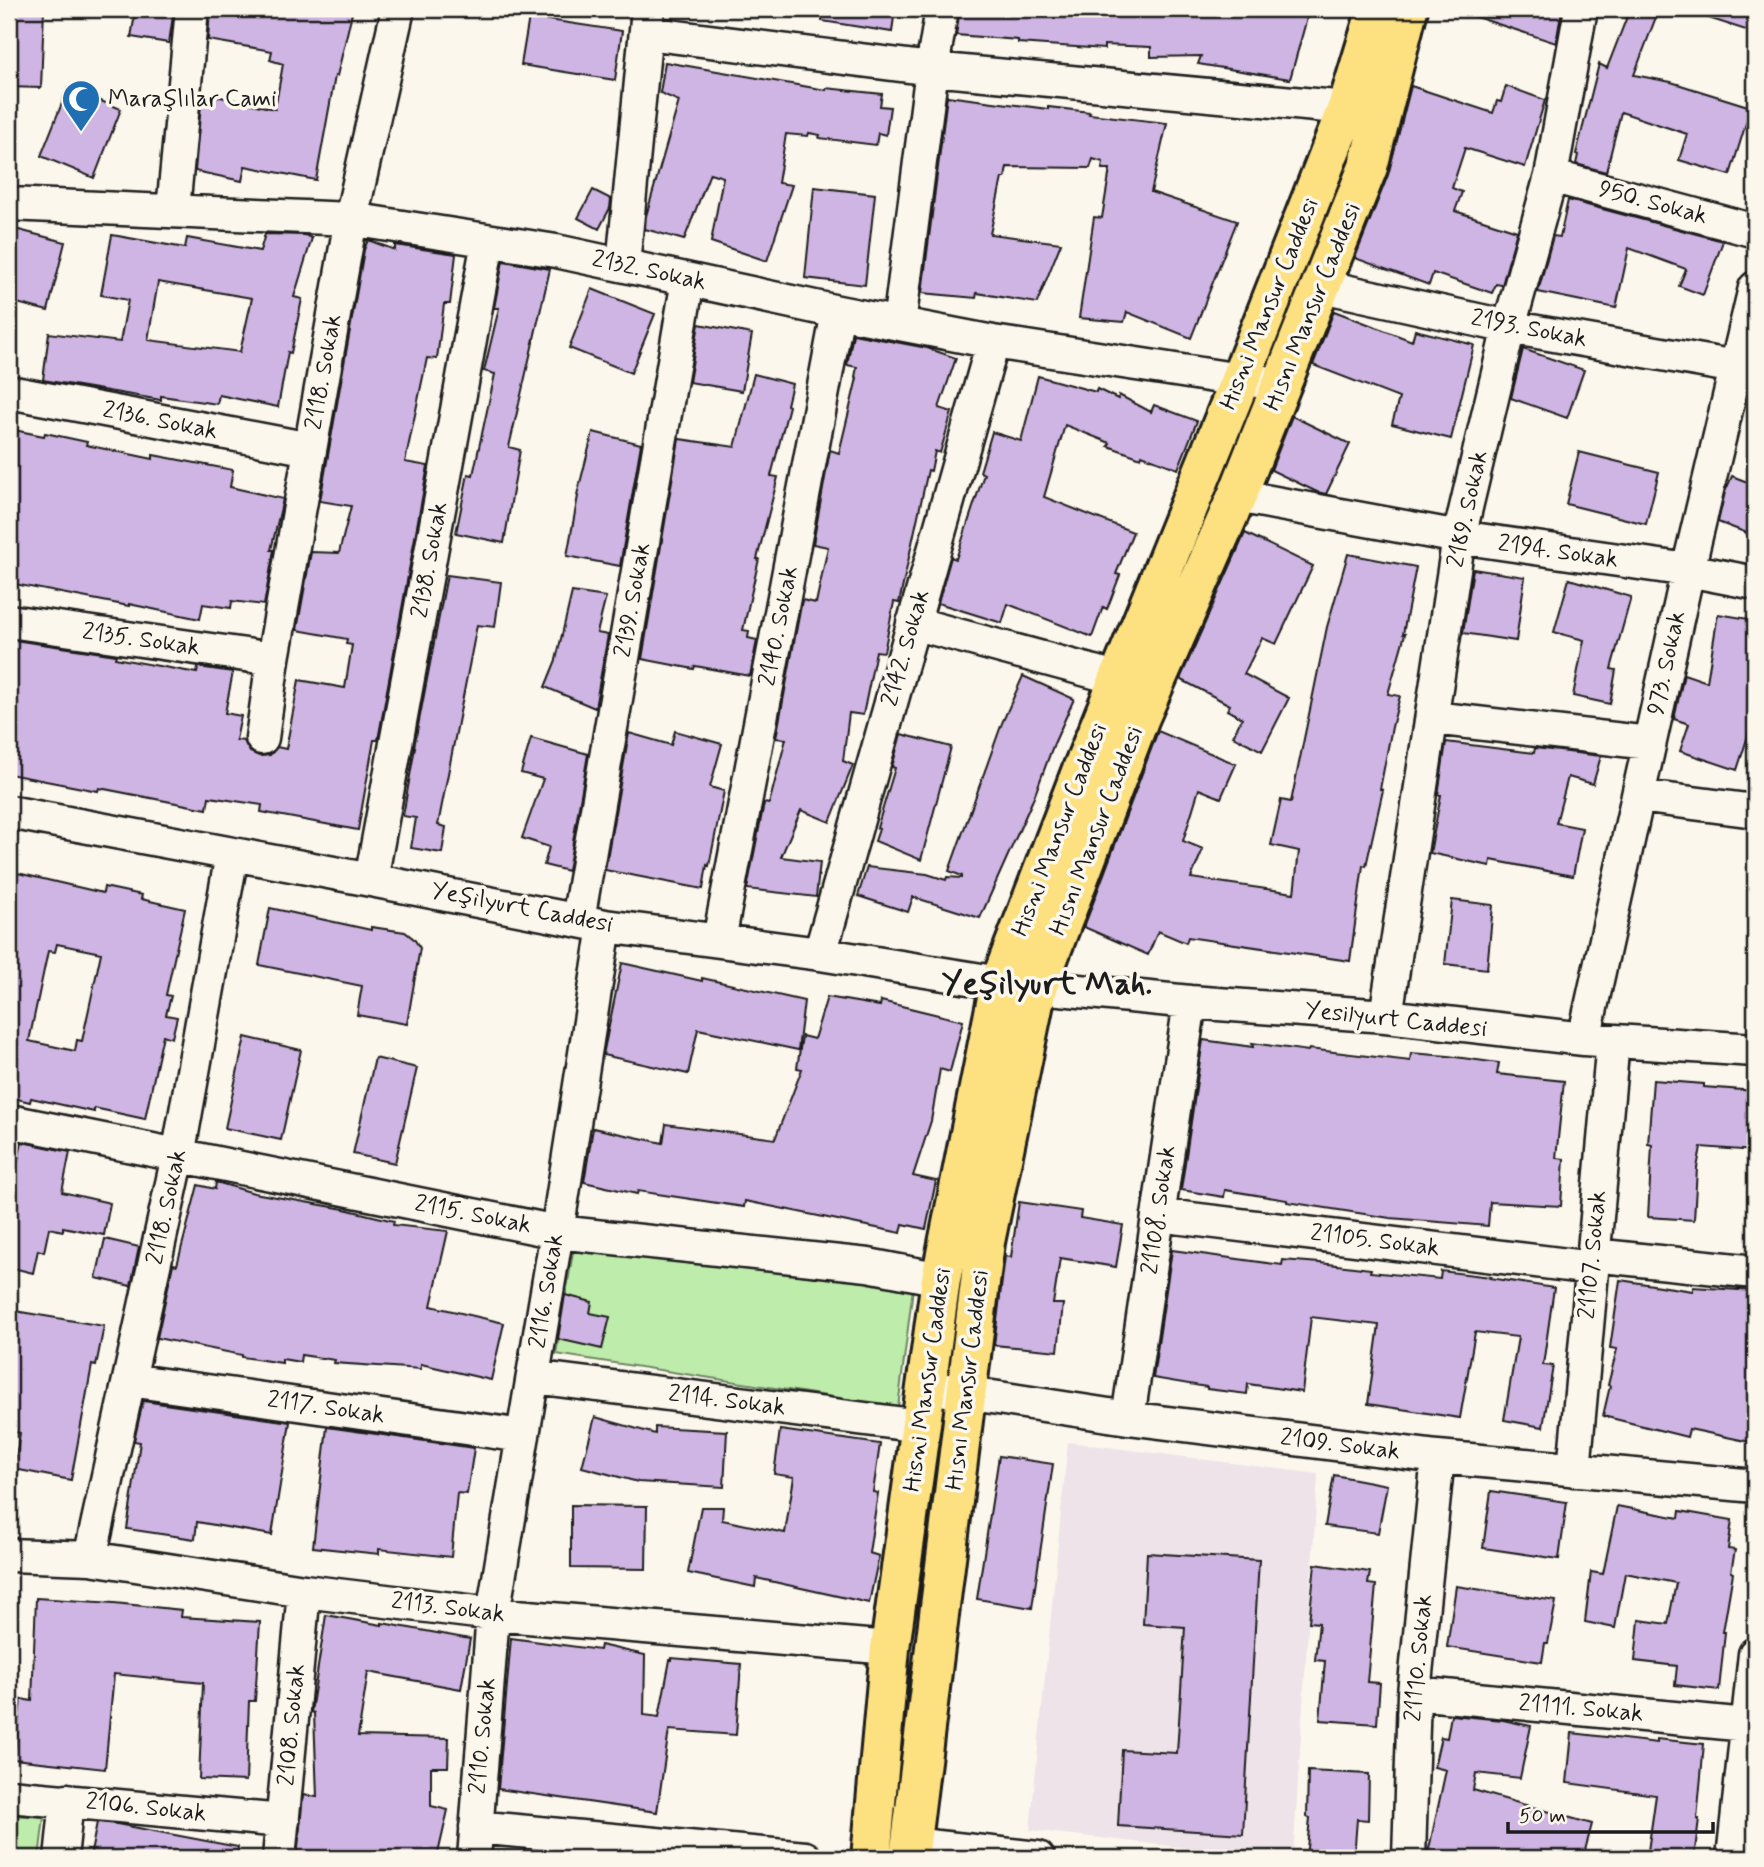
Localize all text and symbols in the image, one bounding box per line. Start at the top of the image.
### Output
mosque icon: Maraşlılar Cami [60,78,102,133]
place label: Maraşlılar Cami [108,84,277,115]
street label: 950. Sokak [1595,174,1711,232]
street label: Hisni Mansur Caddesi [1213,193,1327,415]
street label: Hısnı Mansur Caddesi [1257,198,1369,416]
street label: 2132. Sokak [589,244,709,298]
street label: 2193. Sokak [1468,303,1590,355]
street label: 2118. Sokak [299,312,349,432]
street label: 2136. Sokak [100,395,220,447]
street label: 2189. Sokak [1440,447,1496,570]
street label: 2138. Sokak [405,499,455,621]
street label: 2194. Sokak [1496,528,1620,576]
street label: 2139. Sokak [608,540,658,660]
street label: 2140. Sokak [752,563,806,689]
street label: 2142. Sokak [875,586,937,710]
street label: 973. Sokak [1641,608,1693,718]
street label: 2135. Sokak [80,616,202,664]
street label: Hisni Mansur Caddesi [1005,719,1115,941]
street label: Hısnı Mansur Caddesi [1043,722,1151,940]
street label: Yeşilyurt Caddesi [429,875,615,941]
district label: Yeşilyurt Mah. [942,963,1152,1005]
street label: Yesilyurt Caddesi [1303,995,1489,1045]
street label: 21108. Sokak [1135,1143,1183,1277]
street label: 2118. Sokak [140,1146,194,1268]
street label: 2115. Sokak [412,1189,534,1241]
street label: 21107. Sokak [1572,1189,1614,1321]
street label: 21105. Sokak [1309,1218,1441,1264]
street label: 2116. Sokak [523,1231,571,1351]
street label: Hisni Mansur Caddesi [897,1266,959,1494]
street label: Hısnı Mansur Caddesi [939,1268,997,1492]
street label: 2114. Sokak [667,1378,787,1424]
street label: 2117. Sokak [265,1384,387,1432]
street label: 2109. Sokak [1278,1422,1402,1468]
street label: 2113. Sokak [389,1586,507,1630]
street label: 21110. Sokak [1398,1593,1440,1723]
street label: 2108. Sokak [271,1663,313,1787]
street label: 2110. Sokak [462,1676,504,1796]
street label: 21111. Sokak [1518,1688,1645,1730]
street label: 2106. Sokak [84,1786,208,1830]
scale bar [1508,1790,1713,1834]
text: 50 m [1519,1802,1566,1830]

